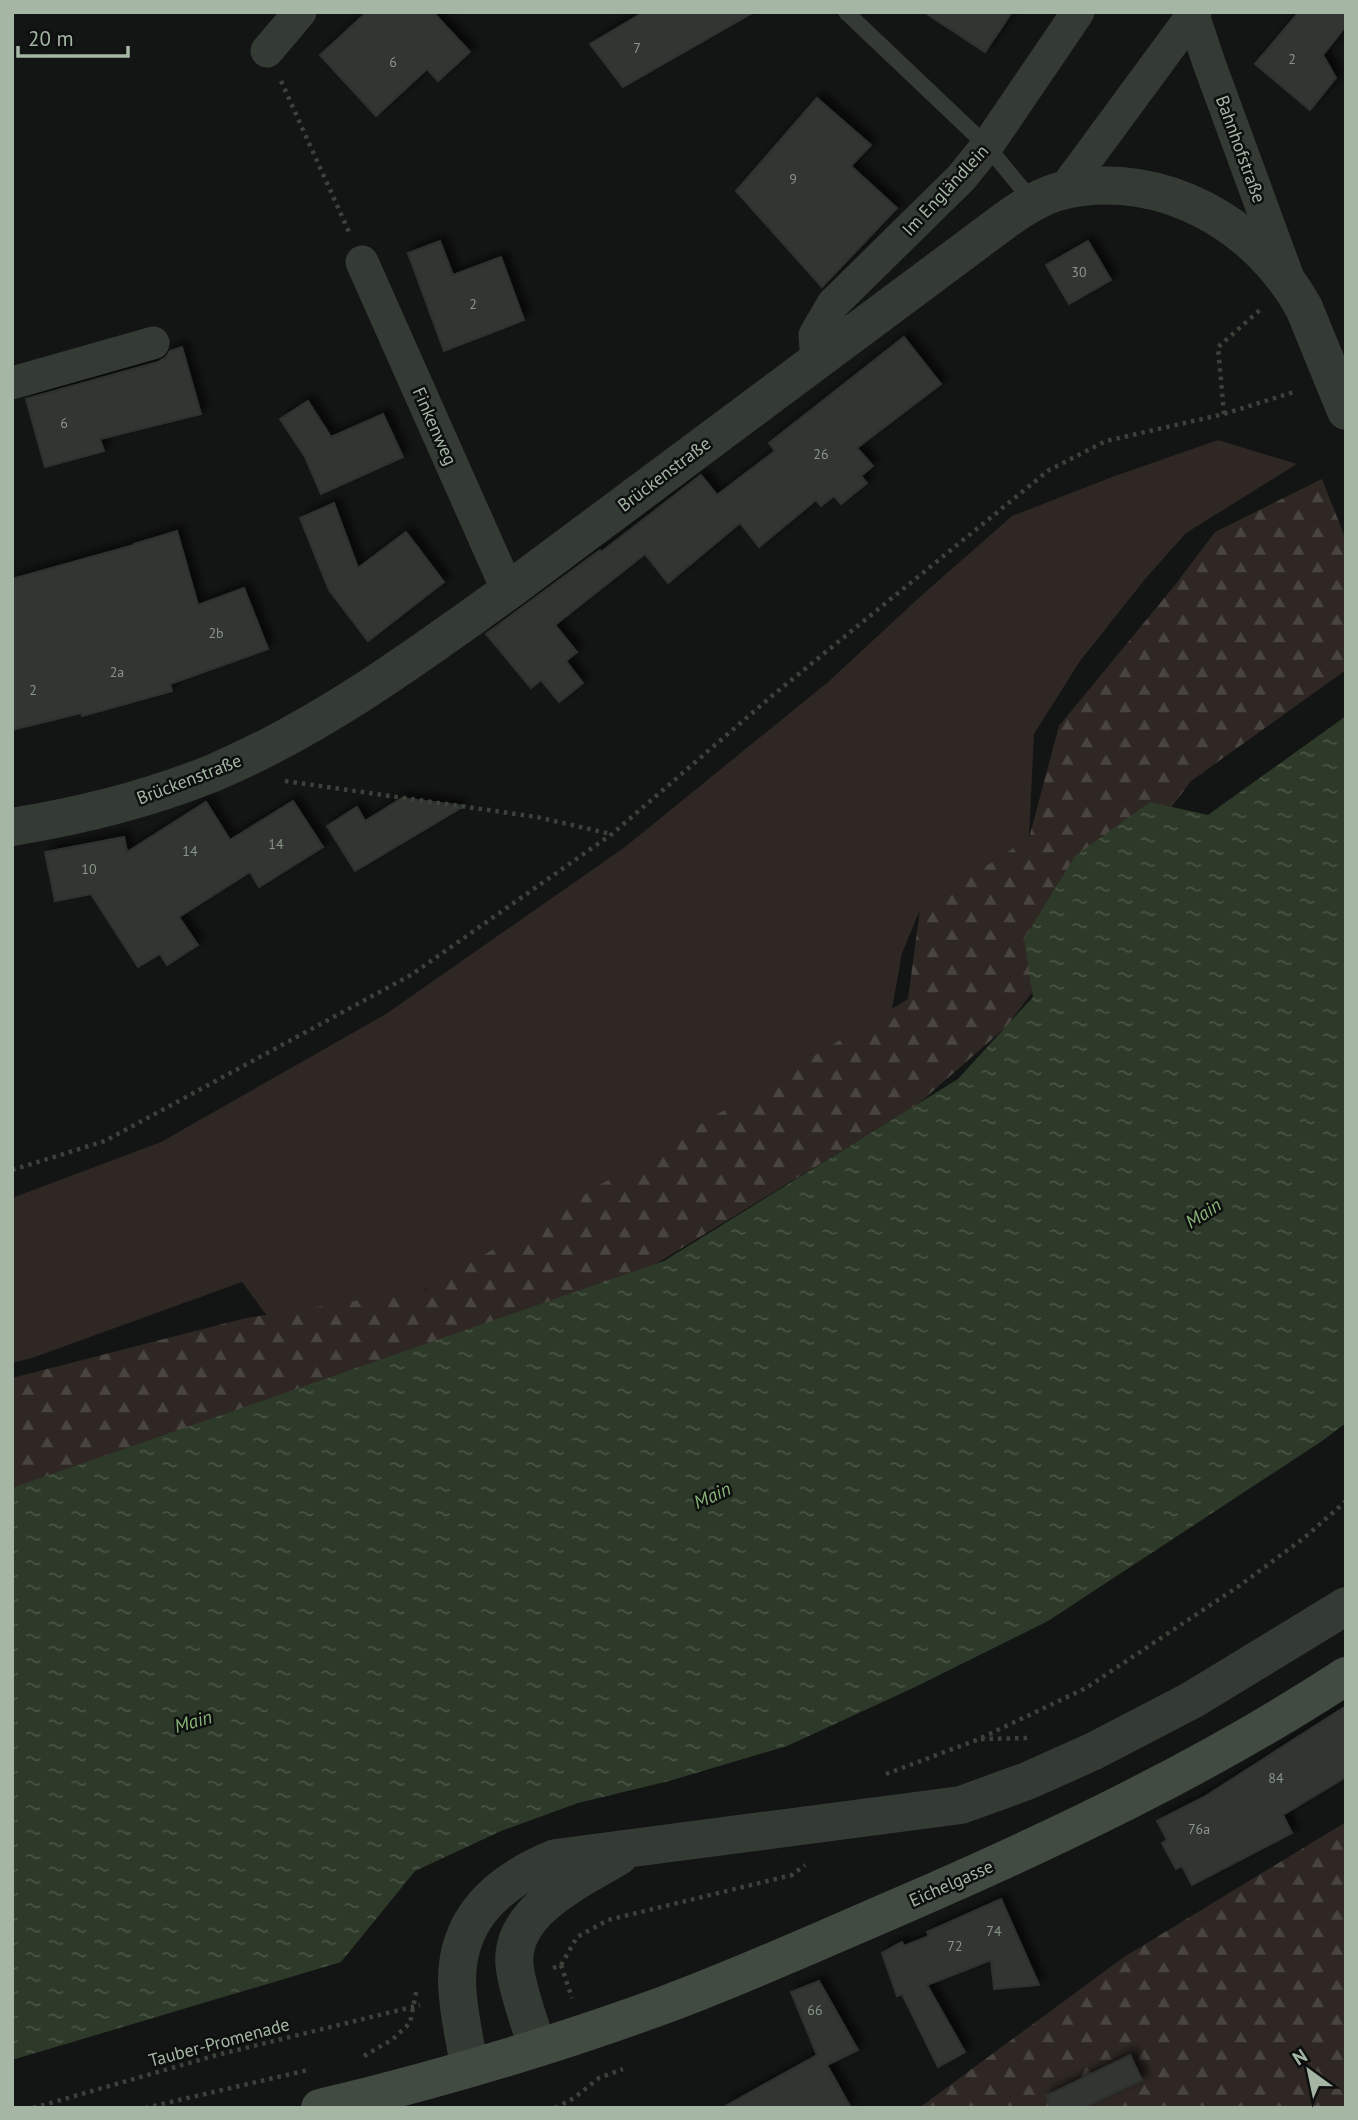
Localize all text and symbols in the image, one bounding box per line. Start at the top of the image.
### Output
scale bar [18,14,128,58]
text: 20 m [28,25,74,52]
house number: 7 [633,39,641,57]
house number: 2 [1288,50,1296,68]
house number: 6 [389,53,397,71]
street label: Bahnhofstraße [1211,92,1271,206]
street label: Im Engländlein [897,140,993,240]
house number: 9 [789,170,797,188]
house number: 30 [1071,263,1087,281]
house number: 2 [469,295,477,313]
street label: Finkenweg [408,383,462,469]
house number: 6 [60,414,68,432]
street label: Brückenstraße [613,432,715,516]
house number: 26 [813,445,829,463]
house number: 2b [208,624,224,642]
house number: 2a [110,663,124,681]
house number: 2 [29,681,37,699]
street label: Brückenstraße [133,748,245,810]
house number: 14 [268,835,284,853]
house number: 14 [182,842,198,860]
house number: 10 [81,860,97,878]
water label: Main [1180,1192,1226,1234]
water label: Main [690,1476,735,1514]
water label: Main [171,1704,215,1738]
house number: 84 [1268,1769,1284,1787]
house number: 76a [1188,1820,1210,1838]
street label: Eichelgasse [905,1854,997,1912]
house number: 74 [986,1922,1002,1940]
house number: 72 [947,1937,963,1955]
house number: 66 [807,2001,823,2019]
street label: Tauber-Promenade [146,2012,292,2072]
north arrow [1274,2036,1344,2106]
text: N [1288,2043,1312,2070]

